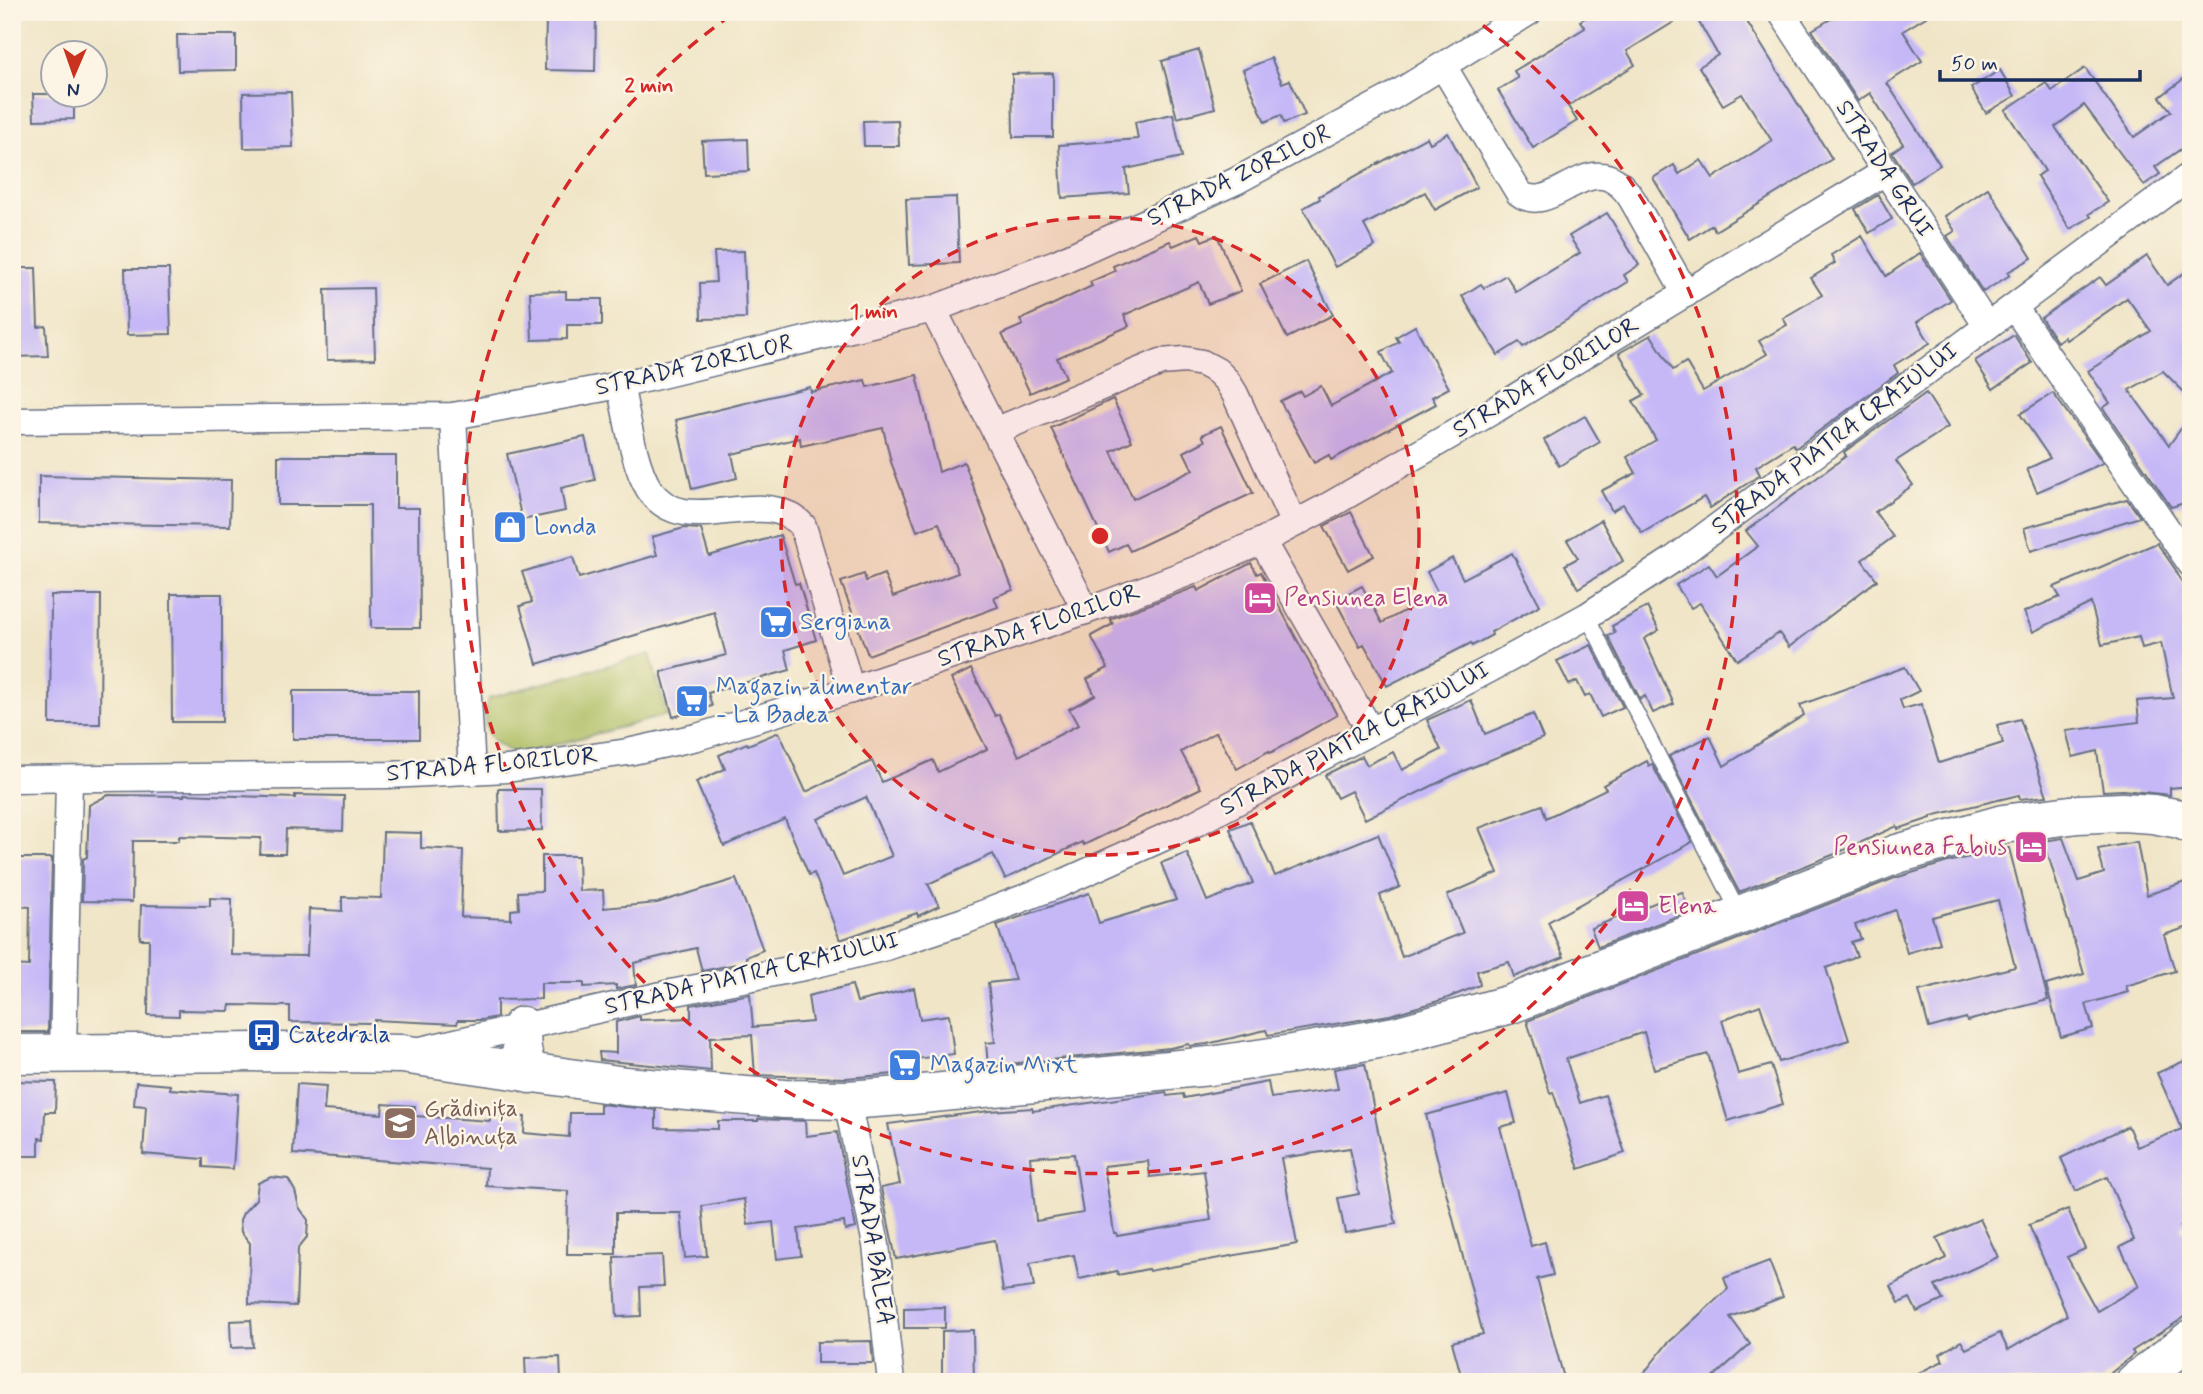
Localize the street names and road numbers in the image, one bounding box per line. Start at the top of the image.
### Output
street label: STRADA GRUI [1828,94,1940,244]
street label: STRADA ZORILOR [1142,118,1336,234]
street label: STRADA FLORILOR [1447,310,1645,446]
street label: STRADA ZORILOR [593,328,795,404]
street label: STRADA PIATRA CRAIULUI [1705,336,1965,542]
street label: STRADA FLORILOR [934,577,1145,675]
street label: STRADA PIATRA CRAIULUI [1215,655,1495,823]
street label: STRADA FLORILOR [385,740,599,790]
street label: STRADA PIATRA CRAIULUI [602,925,902,1023]
street label: STRADA BÂLEA [843,1152,901,1328]

